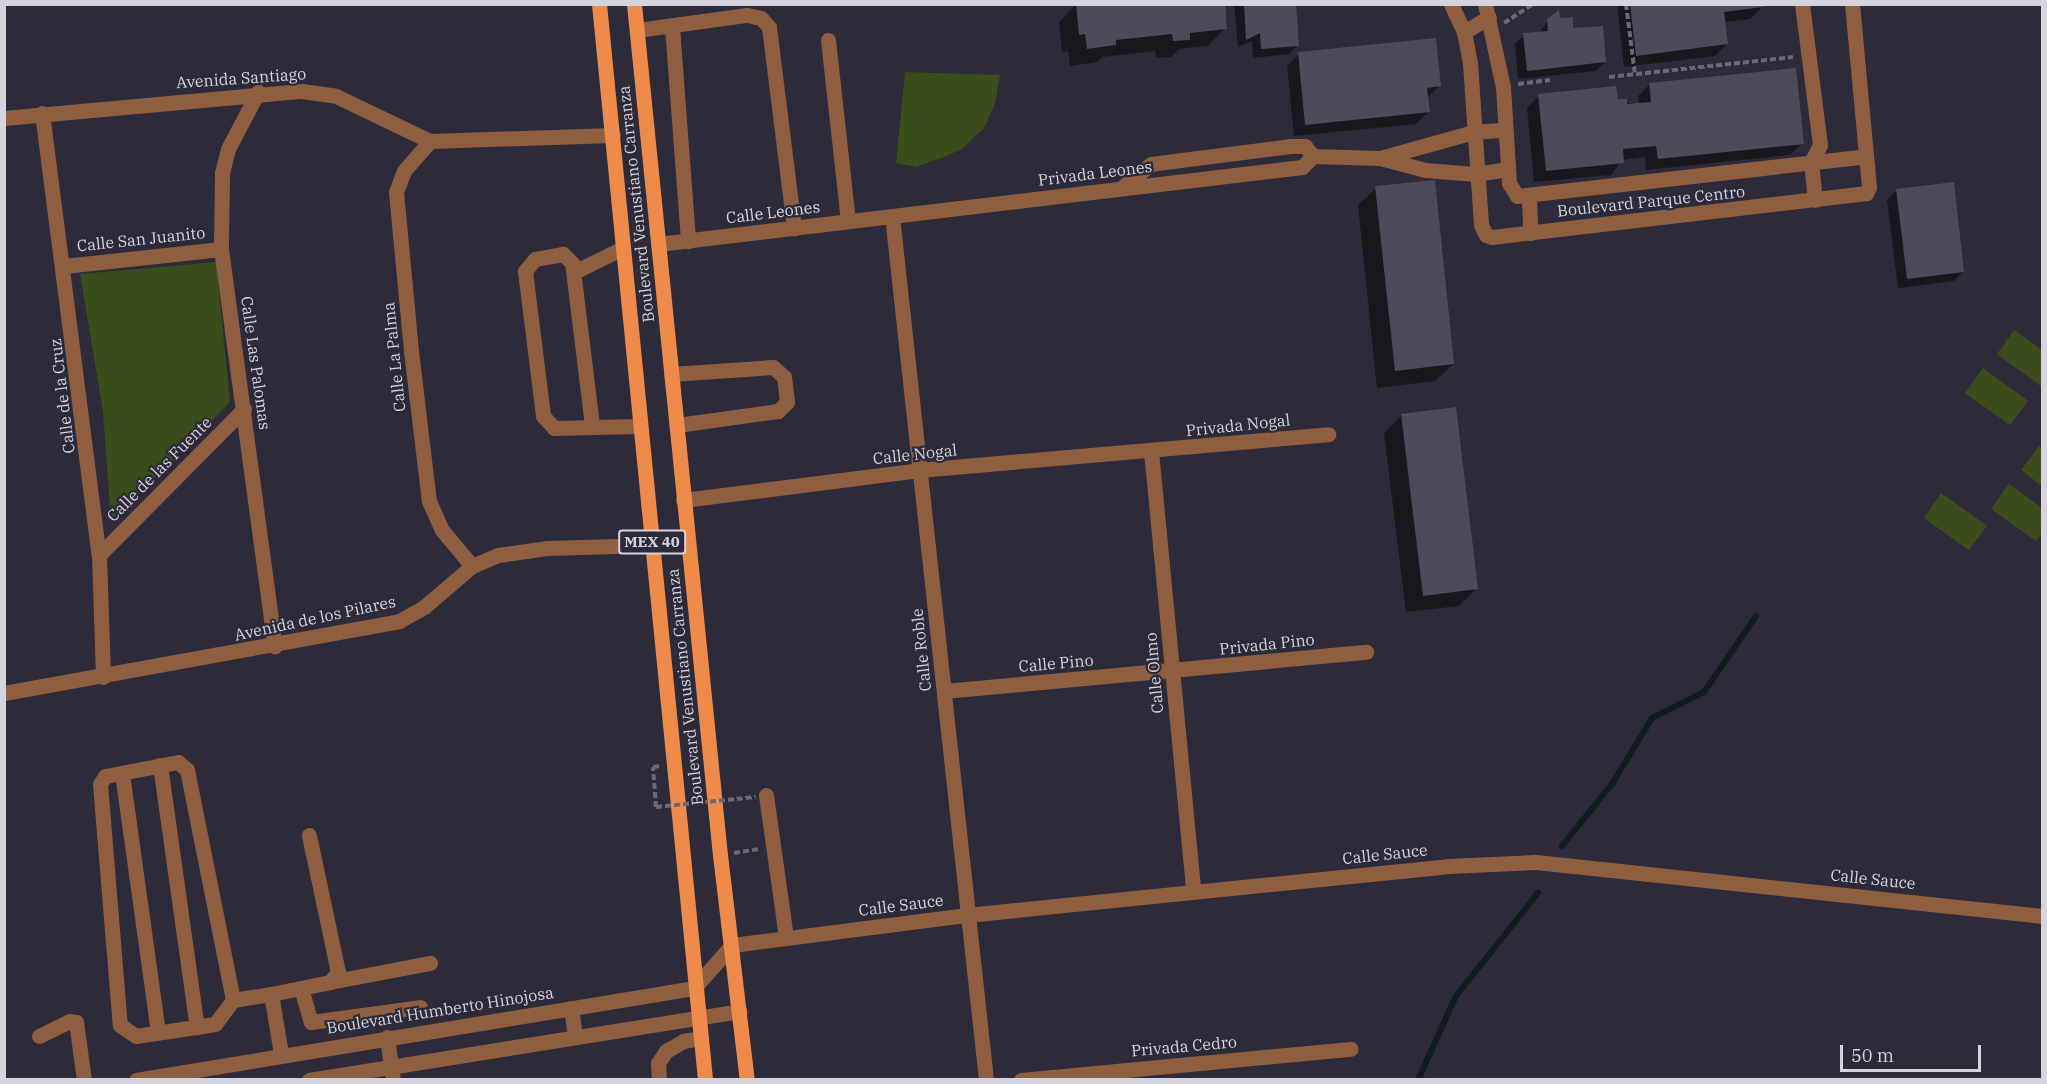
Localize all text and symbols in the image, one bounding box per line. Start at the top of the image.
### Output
street label: Avenida Santiago [175,64,307,92]
street label: Boulevard Venustiano Carranza [614,85,658,323]
street label: Privada Leones [1037,156,1153,190]
street label: Boulevard Parque Centro [1556,182,1746,220]
street label: Calle Leones [725,197,821,227]
street label: Calle San Juanito [76,223,206,255]
street label: Calle Las Palomas [237,295,275,431]
street label: Calle La Palma [379,301,409,413]
street label: Calle de la Cruz [45,337,79,455]
street label: Privada Nogal [1185,410,1291,440]
street label: Calle de las Fuente [103,413,215,525]
street label: Calle Nogal [872,440,958,468]
road number: MEX 40 [618,530,686,554]
street label: Boulevard Venustiano Carranza [663,568,707,806]
street label: Avenida de los Pilares [233,592,397,644]
street label: Calle Roble [907,608,935,692]
street label: Privada Pino [1219,629,1315,659]
street label: Calle Olmo [1141,632,1167,714]
street label: Calle Pino [1018,650,1094,676]
street label: Calle Sauce [1341,840,1429,868]
street label: Calle Sauce [1829,865,1917,893]
street label: Calle Sauce [857,890,945,920]
street label: Boulevard Humberto Hinojosa [325,983,555,1037]
street label: Privada Cedro [1130,1032,1238,1060]
scale bar [1843,1033,1984,1071]
text: 50 m [1851,1044,1894,1067]

